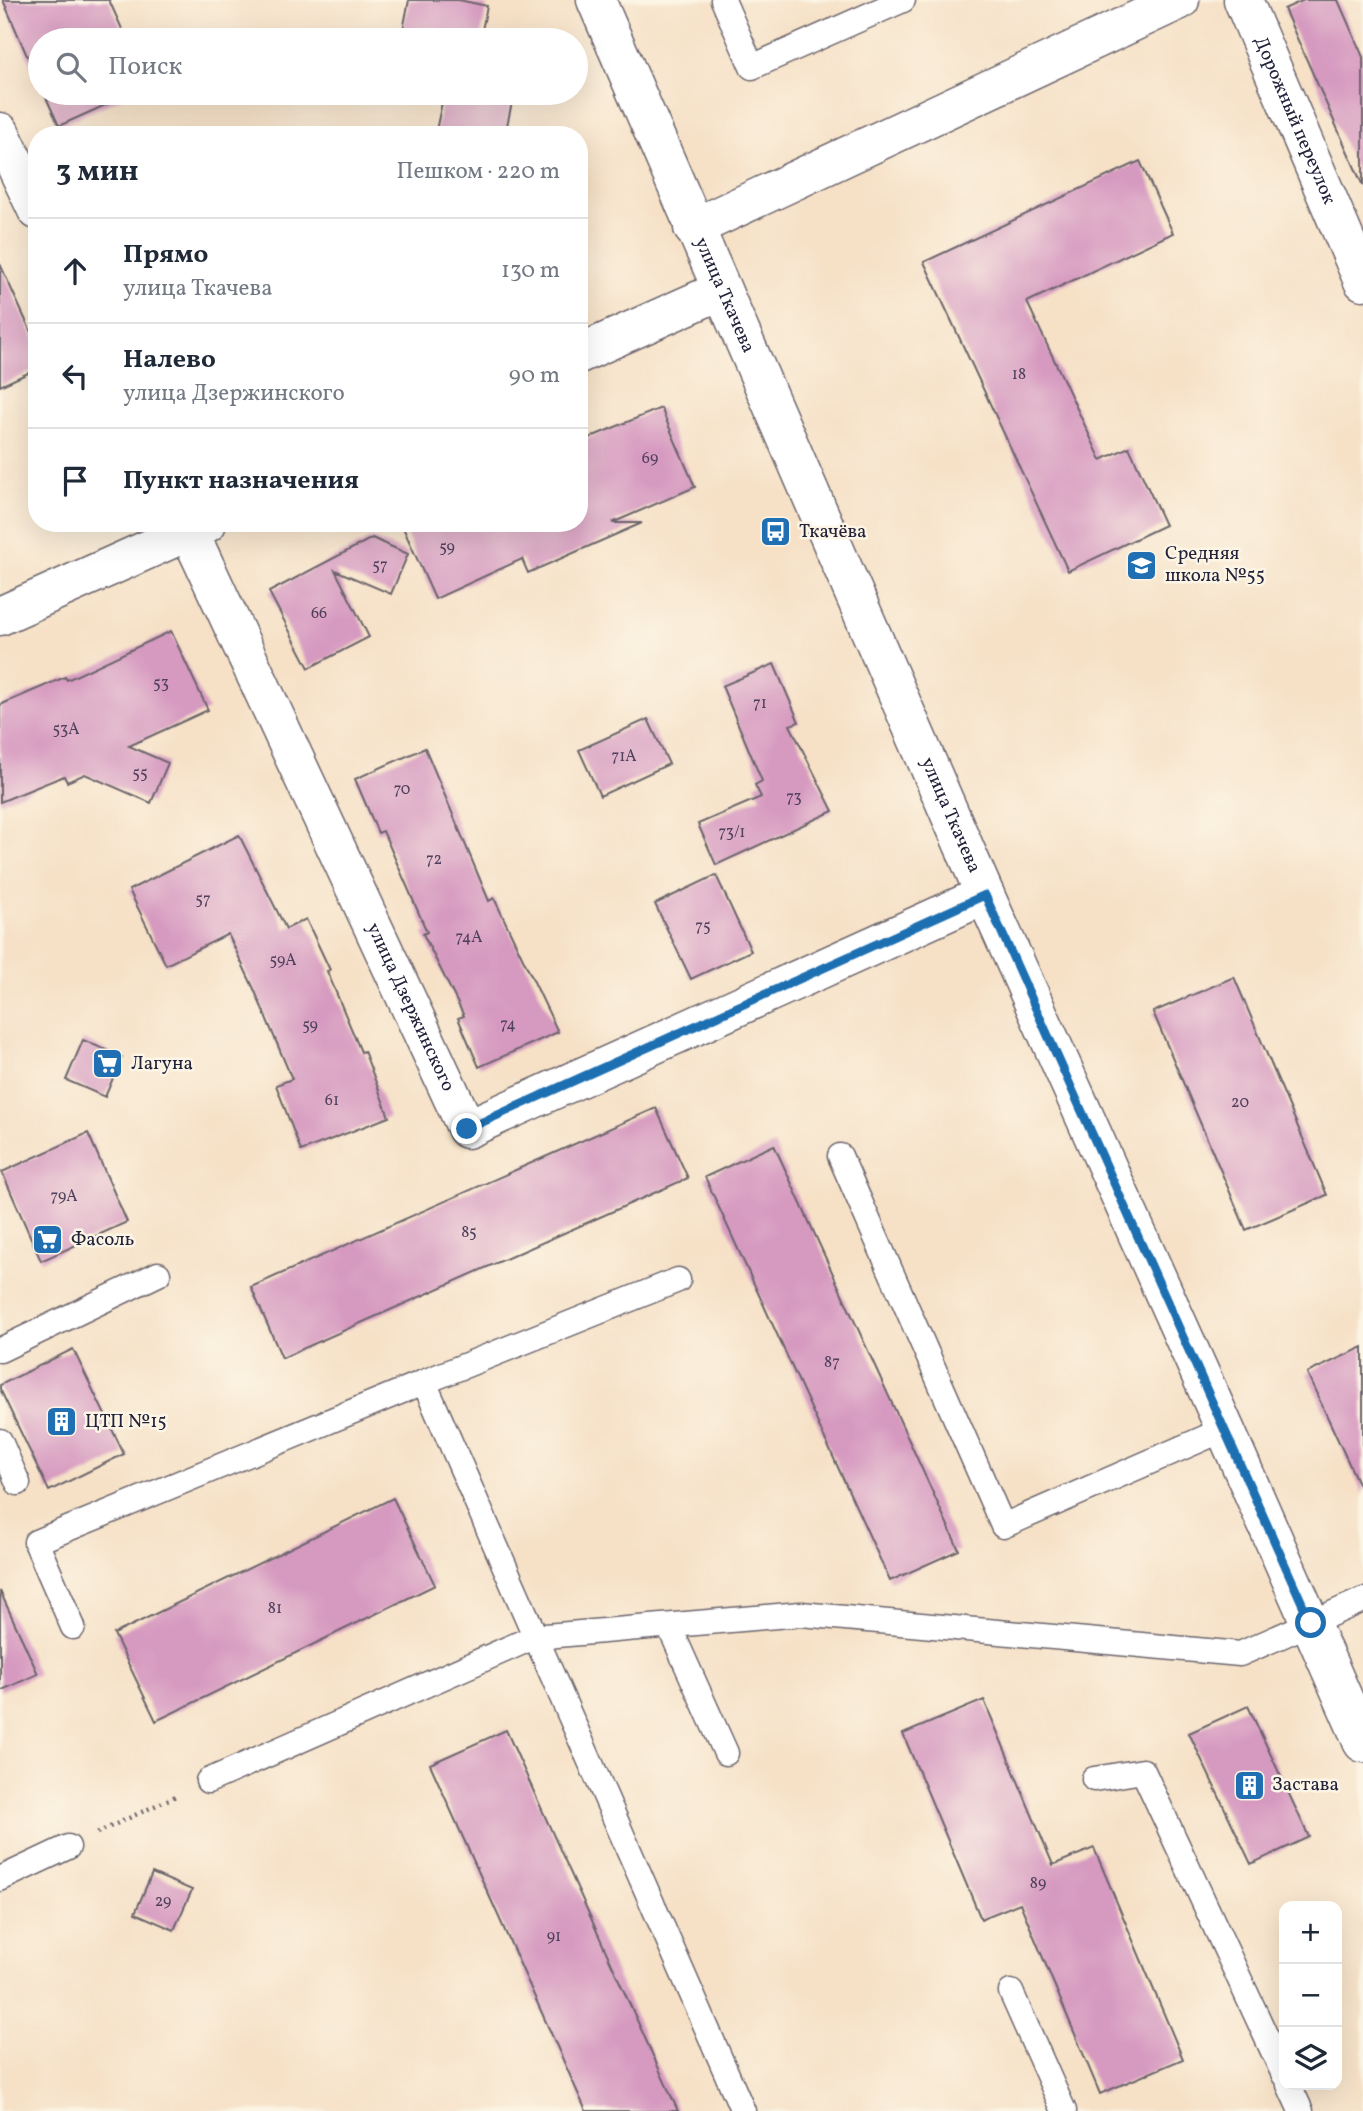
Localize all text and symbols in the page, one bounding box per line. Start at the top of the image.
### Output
search box [28,28,588,105]
street label: Дорожный переулок [1247,33,1342,208]
icon: search [52,48,90,86]
text: Поиск [108,49,182,85]
text: 3 мин [56,151,139,193]
text: Пешком · 220 m [396,156,560,188]
street label: улица Ткачева [688,233,761,357]
text: Прямо [123,237,208,273]
icon: ahead [56,252,94,290]
text: 130 m [501,255,560,287]
text: улица Ткачева [123,273,273,305]
text: Налево [123,342,216,378]
icon: left [56,357,94,395]
text: 90 m [509,360,560,392]
house number: 18 [1012,364,1026,386]
text: улица Дзержинского [123,378,345,410]
house number: 69 [642,448,658,470]
icon: arrive [56,462,94,500]
text: Пункт назначения [123,463,359,499]
bus stop icon: Ткачёва [759,515,793,549]
place label: Ткачёва [799,519,867,545]
house number: 59 [439,537,455,559]
place label: Средняя школа №55 [1165,541,1265,589]
school or university icon: Средняя школа №55 [1125,548,1159,582]
house number: 57 [372,555,388,577]
house number: 66 [311,603,327,625]
house number: 53 [153,673,169,695]
house number: 71 [753,693,767,715]
house number: 53А [52,719,80,741]
house number: 71А [611,746,637,768]
street label: улица Ткачева [914,753,987,877]
house number: 55 [132,763,148,785]
house number: 70 [394,779,410,801]
house number: 73 [786,787,802,809]
house number: 73/1 [718,822,746,844]
house number: 72 [426,849,442,871]
house number: 57 [195,889,211,911]
house number: 75 [695,916,711,938]
street label: улица Дзержинского [360,919,461,1096]
house number: 74А [456,927,482,949]
house number: 59А [270,950,296,972]
house number: 74 [500,1014,516,1036]
house number: 59 [302,1015,318,1037]
supermarket icon: Лагуна [91,1047,125,1081]
place label: Лагуна [131,1051,193,1077]
house number: 61 [325,1090,339,1112]
house number: 20 [1231,1092,1249,1114]
route end [451,1113,482,1144]
house number: 79А [50,1186,78,1208]
house number: 85 [461,1222,477,1244]
supermarket icon: Фасоль [31,1223,65,1257]
place label: Фасоль [71,1227,134,1253]
house number: 87 [824,1352,840,1374]
building icon: ЦТП №15 [45,1405,79,1439]
place label: ЦТП №15 [85,1409,167,1435]
house number: 81 [268,1598,282,1620]
route start [1295,1607,1326,1638]
building icon: Застава [1232,1768,1266,1802]
place label: Застава [1272,1772,1339,1798]
house number: 89 [1030,1873,1046,1895]
house number: 29 [155,1891,171,1913]
map controls [1279,1901,1342,2090]
button: + [1279,1901,1342,1964]
house number: 91 [547,1926,561,1948]
button: − [1279,1964,1342,2027]
button: layers [1279,2027,1342,2090]

